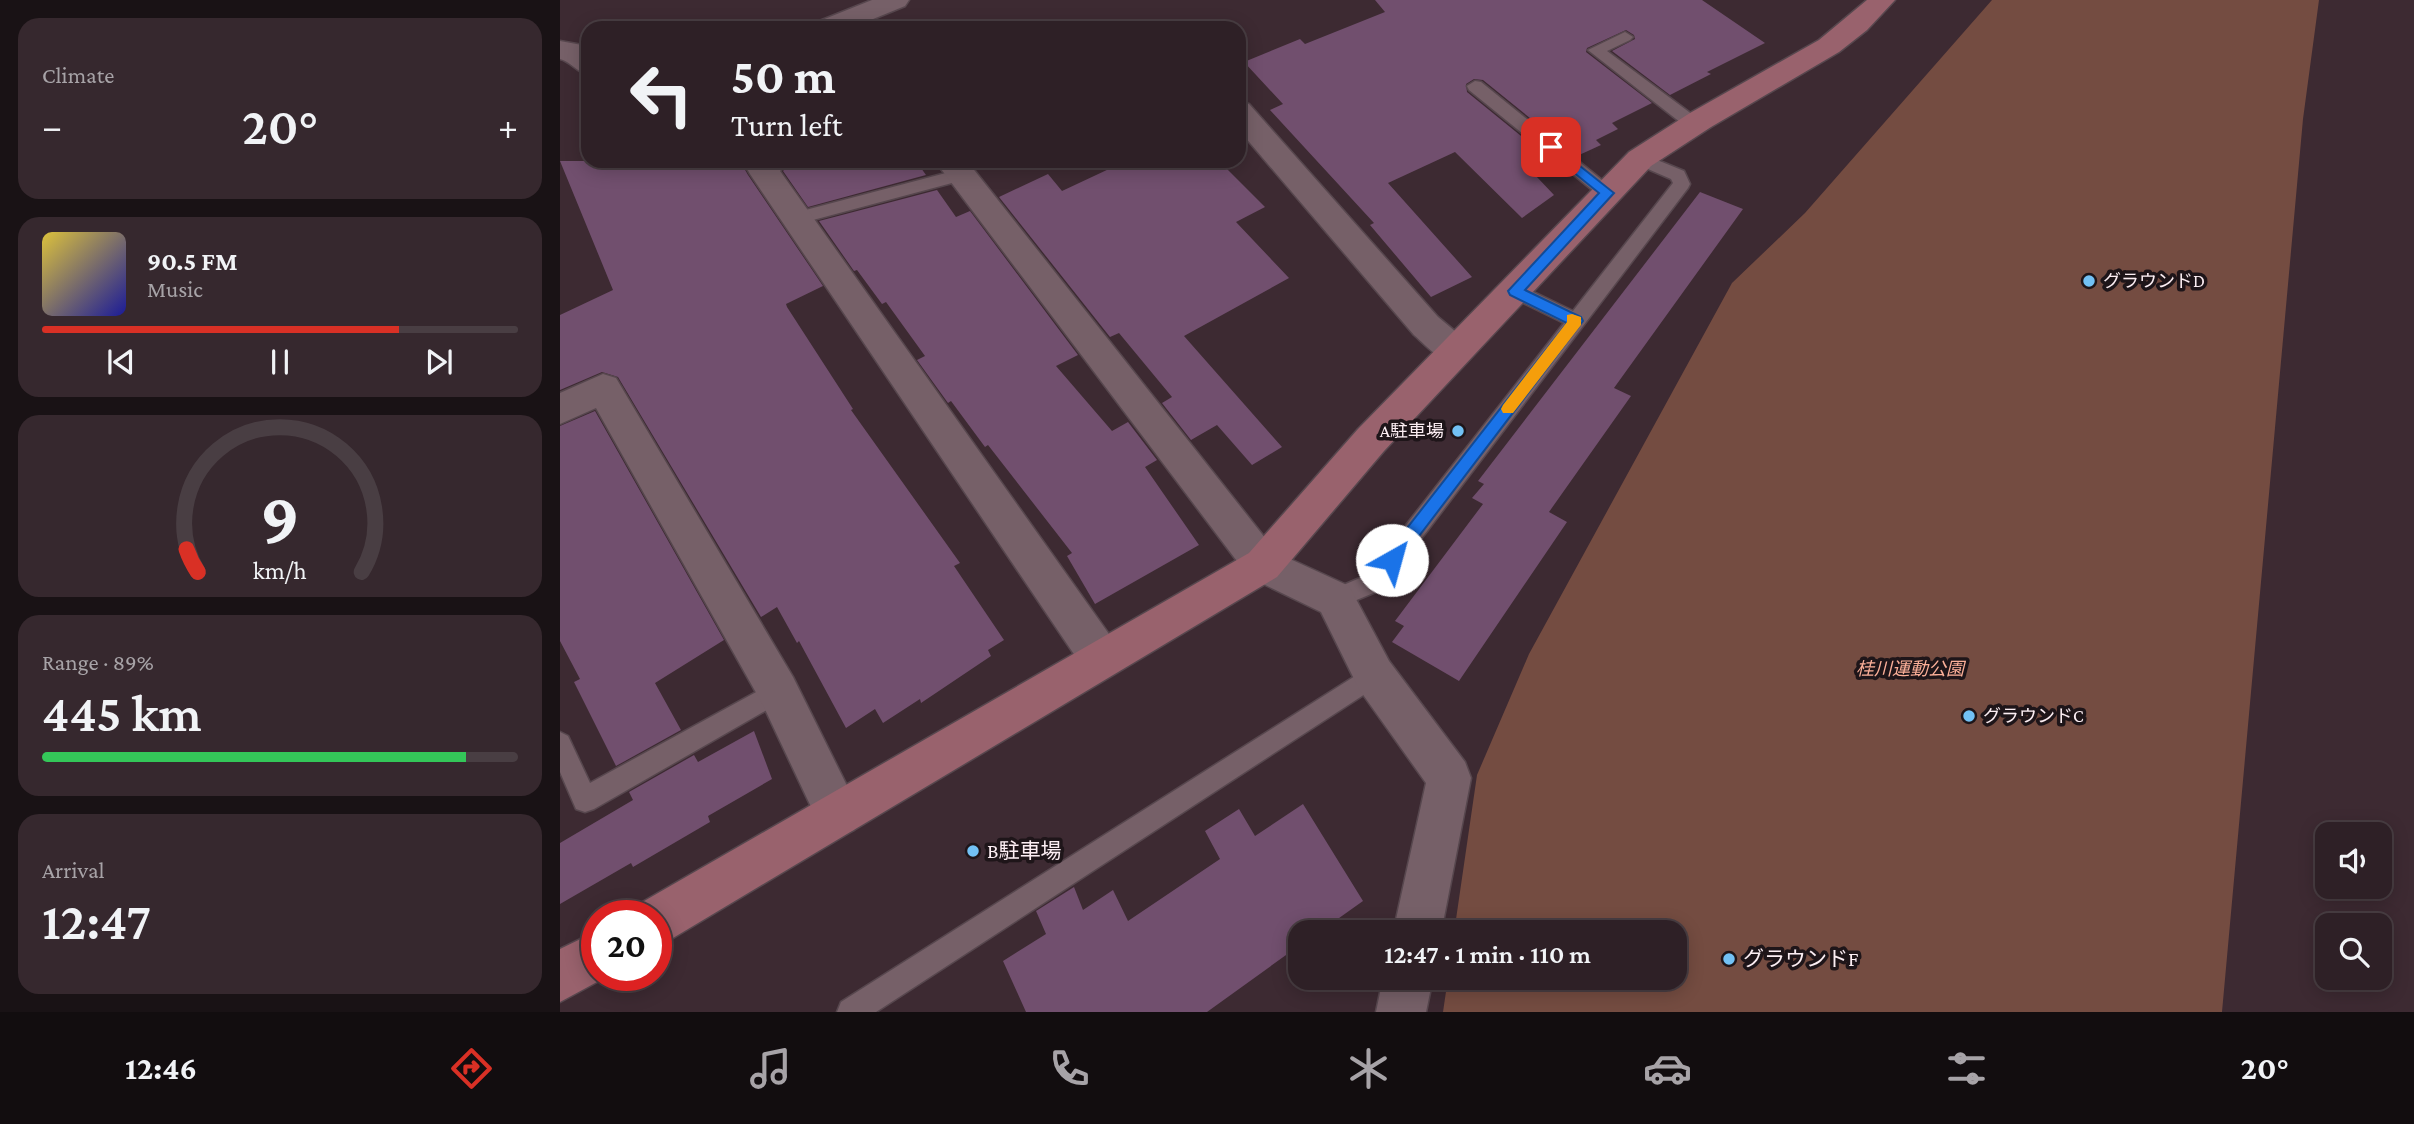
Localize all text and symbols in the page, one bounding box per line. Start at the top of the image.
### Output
icon: left [616,49,707,140]
text: 50 m [731,49,836,104]
text: Climate [42,62,114,88]
text: 20° [242,97,318,155]
text: − [42,105,62,147]
text: + [498,105,518,147]
text: Turn left [731,107,842,143]
pin [1521,117,1581,177]
icon: arrive [1532,128,1570,166]
text: 90.5 FM [147,247,238,276]
place label: グラウンドD [2103,271,2205,291]
marker: グラウンドD [2081,273,2097,289]
text: Music [147,276,203,302]
icon: previous [102,343,140,381]
icon: pause [261,343,299,381]
icon: next [420,343,458,381]
place label: A駐車場 [1380,421,1444,441]
marker: A駐車場 [1450,423,1466,439]
text: 9 [260,477,300,558]
position arrow [1355,523,1429,597]
text: km/h [253,557,307,584]
text: Range · 89% [42,649,154,675]
park label: 桂川運動公園 [1856,659,1967,679]
text: 445 km [42,684,202,742]
place label: グラウンドC [1983,706,2084,726]
marker: グラウンドC [1961,708,1977,724]
map controls [2315,822,2392,990]
button: sound [2315,822,2392,899]
place label: B駐車場 [987,839,1061,863]
marker: B駐車場 [965,843,981,859]
text: Arrival [42,857,105,883]
text: 12:47 [42,892,151,950]
speed limit sign: 20 [581,900,672,991]
button: search [2315,913,2392,990]
text: 12:47 · 1 min · 110 m [1384,940,1591,969]
place label: グラウンドF [1743,947,1859,971]
marker: グラウンドF [1721,951,1737,967]
icon: directions [447,1044,496,1093]
icon: music [746,1044,795,1093]
icon: phone [1045,1044,1094,1093]
icon: climate [1344,1044,1393,1093]
icon: car [1643,1044,1692,1093]
icon: filters [1942,1044,1991,1093]
text: 12:46 [125,1050,197,1086]
text: 20° [2241,1050,2289,1086]

